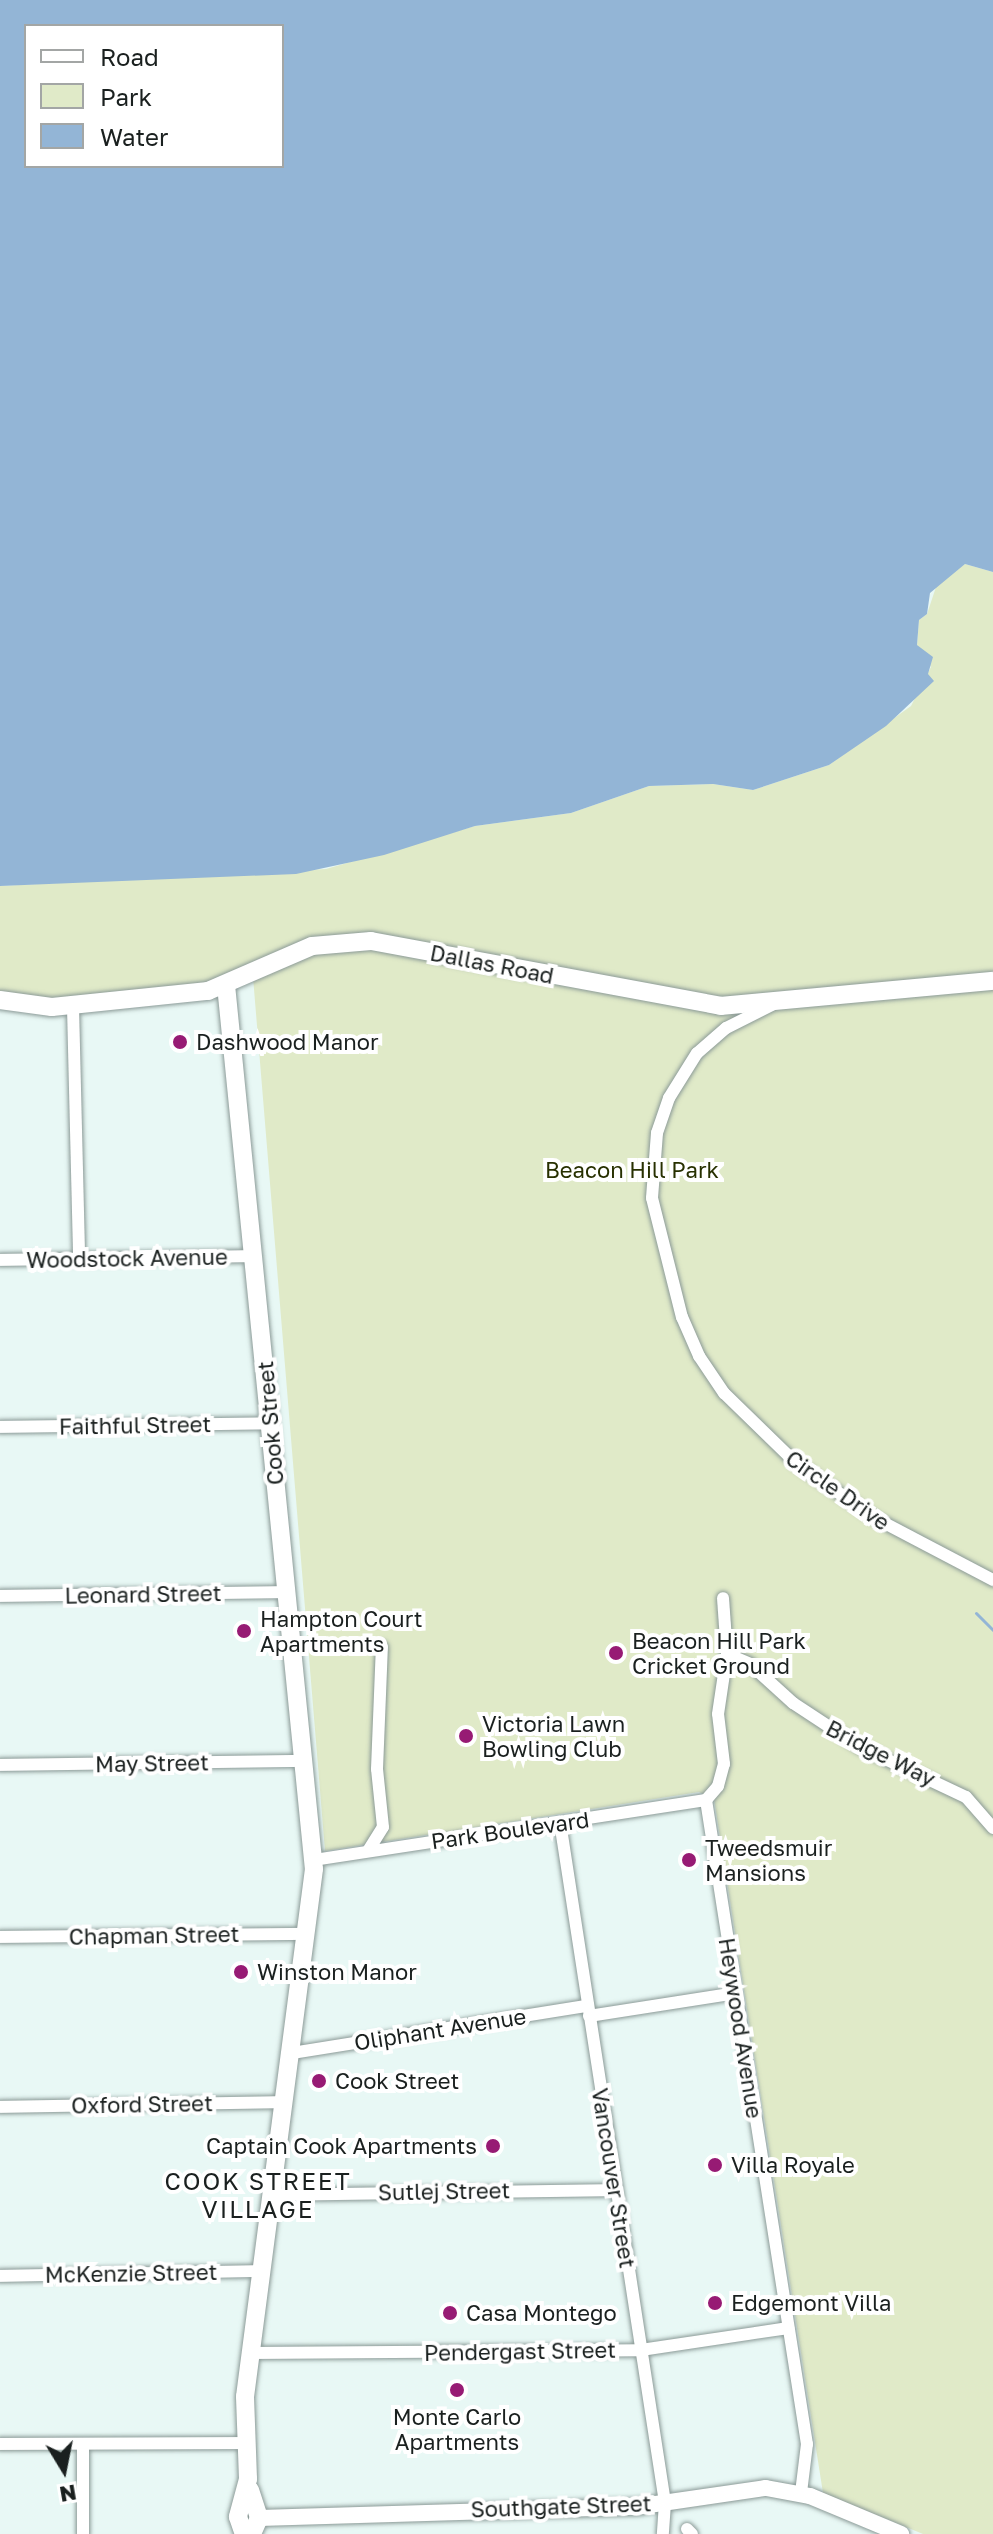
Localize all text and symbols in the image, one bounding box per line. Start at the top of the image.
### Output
legend [24,24,284,168]
text: Road [100,42,159,71]
text: Park [100,82,152,111]
text: Water [100,122,168,151]
street label: Dallas Road [428,939,556,989]
place label: Dashwood Manor [196,1029,378,1055]
marker: Dashwood Manor [171,1033,189,1051]
park label: Beacon Hill Park [545,1157,719,1183]
street label: Woodstock Avenue [26,1243,228,1273]
street label: Cook Street [251,1360,289,1486]
street label: Faithful Street [59,1410,211,1440]
street label: Circle Drive [781,1445,895,1535]
street label: Leonard Street [64,1579,222,1609]
place label: Hampton Court Apartments [260,1605,422,1656]
marker: Hampton Court Apartments [235,1622,253,1640]
place label: Beacon Hill Park Cricket Ground [632,1627,806,1678]
marker: Beacon Hill Park Cricket Ground [607,1644,625,1662]
place label: Victoria Lawn Bowling Club [482,1710,625,1762]
street label: Bridge Way [822,1714,940,1792]
marker: Victoria Lawn Bowling Club [457,1727,475,1745]
street label: May Street [95,1749,209,1777]
street label: Park Boulevard [429,1806,591,1854]
place label: Tweedsmuir Mansions [705,1834,832,1886]
marker: Tweedsmuir Mansions [680,1851,698,1869]
street label: Chapman Street [69,1920,239,1950]
street label: Heywood Avenue [714,1936,768,2120]
place label: Winston Manor [257,1959,417,1985]
marker: Winston Manor [232,1963,250,1981]
street label: Oliphant Avenue [352,2002,528,2056]
place label: Cook Street [335,2068,459,2094]
marker: Cook Street [310,2072,328,2090]
street label: Vancouver Street [587,2086,641,2270]
street label: Oxford Street [71,2090,213,2118]
place label: Captain Cook Apartments [206,2133,477,2159]
marker: Captain Cook Apartments [484,2137,502,2155]
place label: Villa Royale [731,2152,855,2178]
marker: Villa Royale [706,2156,724,2174]
district label: COOK STREET VILLAGE [164,2167,352,2223]
street label: Sutlej Street [378,2177,510,2205]
street label: McKenzie Street [45,2258,217,2288]
place label: Edgemont Villa [731,2290,891,2316]
marker: Edgemont Villa [706,2294,724,2312]
place label: Casa Montego [466,2300,617,2326]
marker: Casa Montego [441,2304,459,2322]
street label: Pendergast Street [424,2336,616,2366]
marker: Monte Carlo Apartments [448,2381,466,2399]
place label: Monte Carlo Apartments [393,2403,521,2454]
north arrow [24,2430,104,2510]
text: N [58,2479,79,2509]
street label: Southgate Street [470,2490,652,2522]

